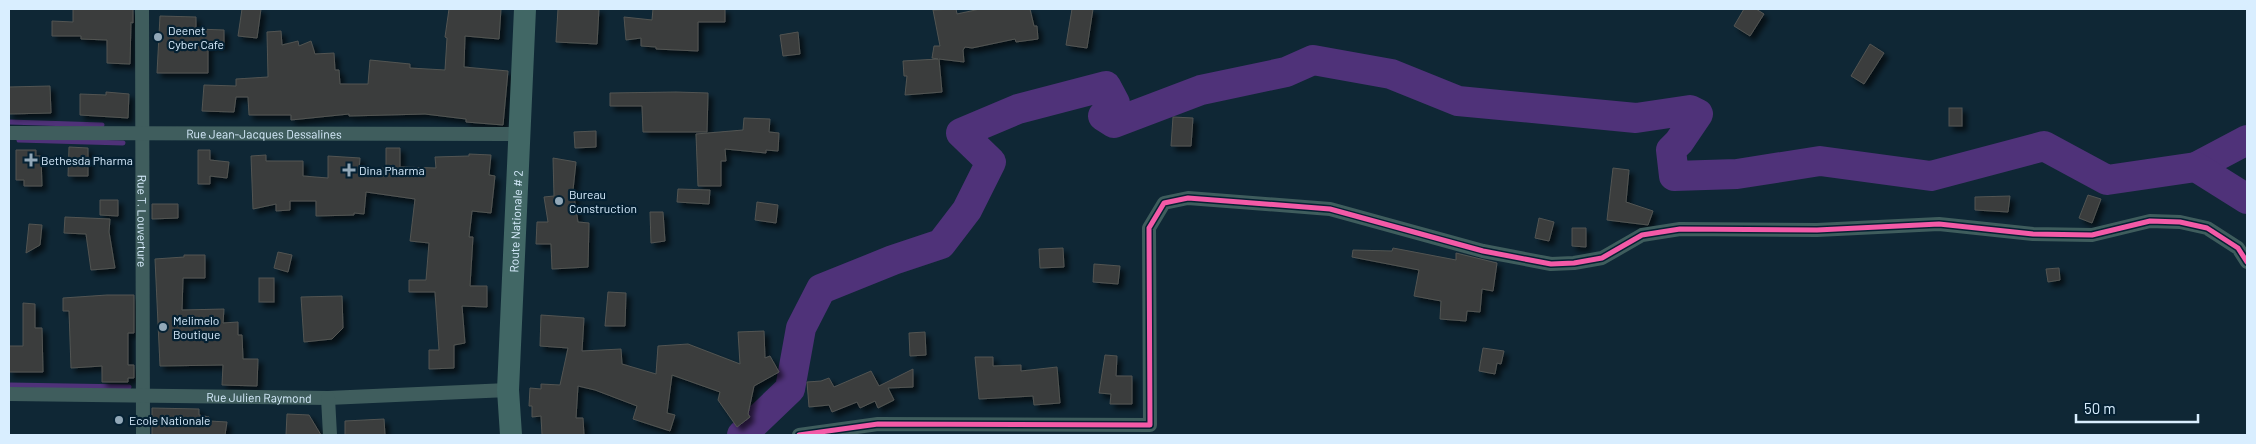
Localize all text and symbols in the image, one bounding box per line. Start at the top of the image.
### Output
place label: Deenet Cyber Cafe [168,23,224,51]
marker: Deenet Cyber Cafe [152,31,164,43]
street label: Rue Jean-Jacques Dessalines [186,126,342,141]
place label: Bethesda Pharma [41,153,133,167]
marker: Bethesda Pharma [25,154,37,166]
place label: Dina Pharma [359,163,425,177]
marker: Dina Pharma [343,164,355,176]
street label: Route Nationale # 2 [506,170,525,273]
street label: Rue T. Louverture [135,175,150,267]
place label: Bureau Construction [569,187,637,215]
marker: Bureau Construction [553,195,565,207]
place label: Melimelo Boutique [173,313,220,341]
marker: Melimelo Boutique [157,321,169,333]
street label: Rue Julien Raymond [206,389,312,405]
scale bar [2076,392,2198,424]
text: 50 m [2084,399,2116,417]
place label: Ecole Nationale [129,413,210,427]
marker: Ecole Nationale [113,414,125,426]

